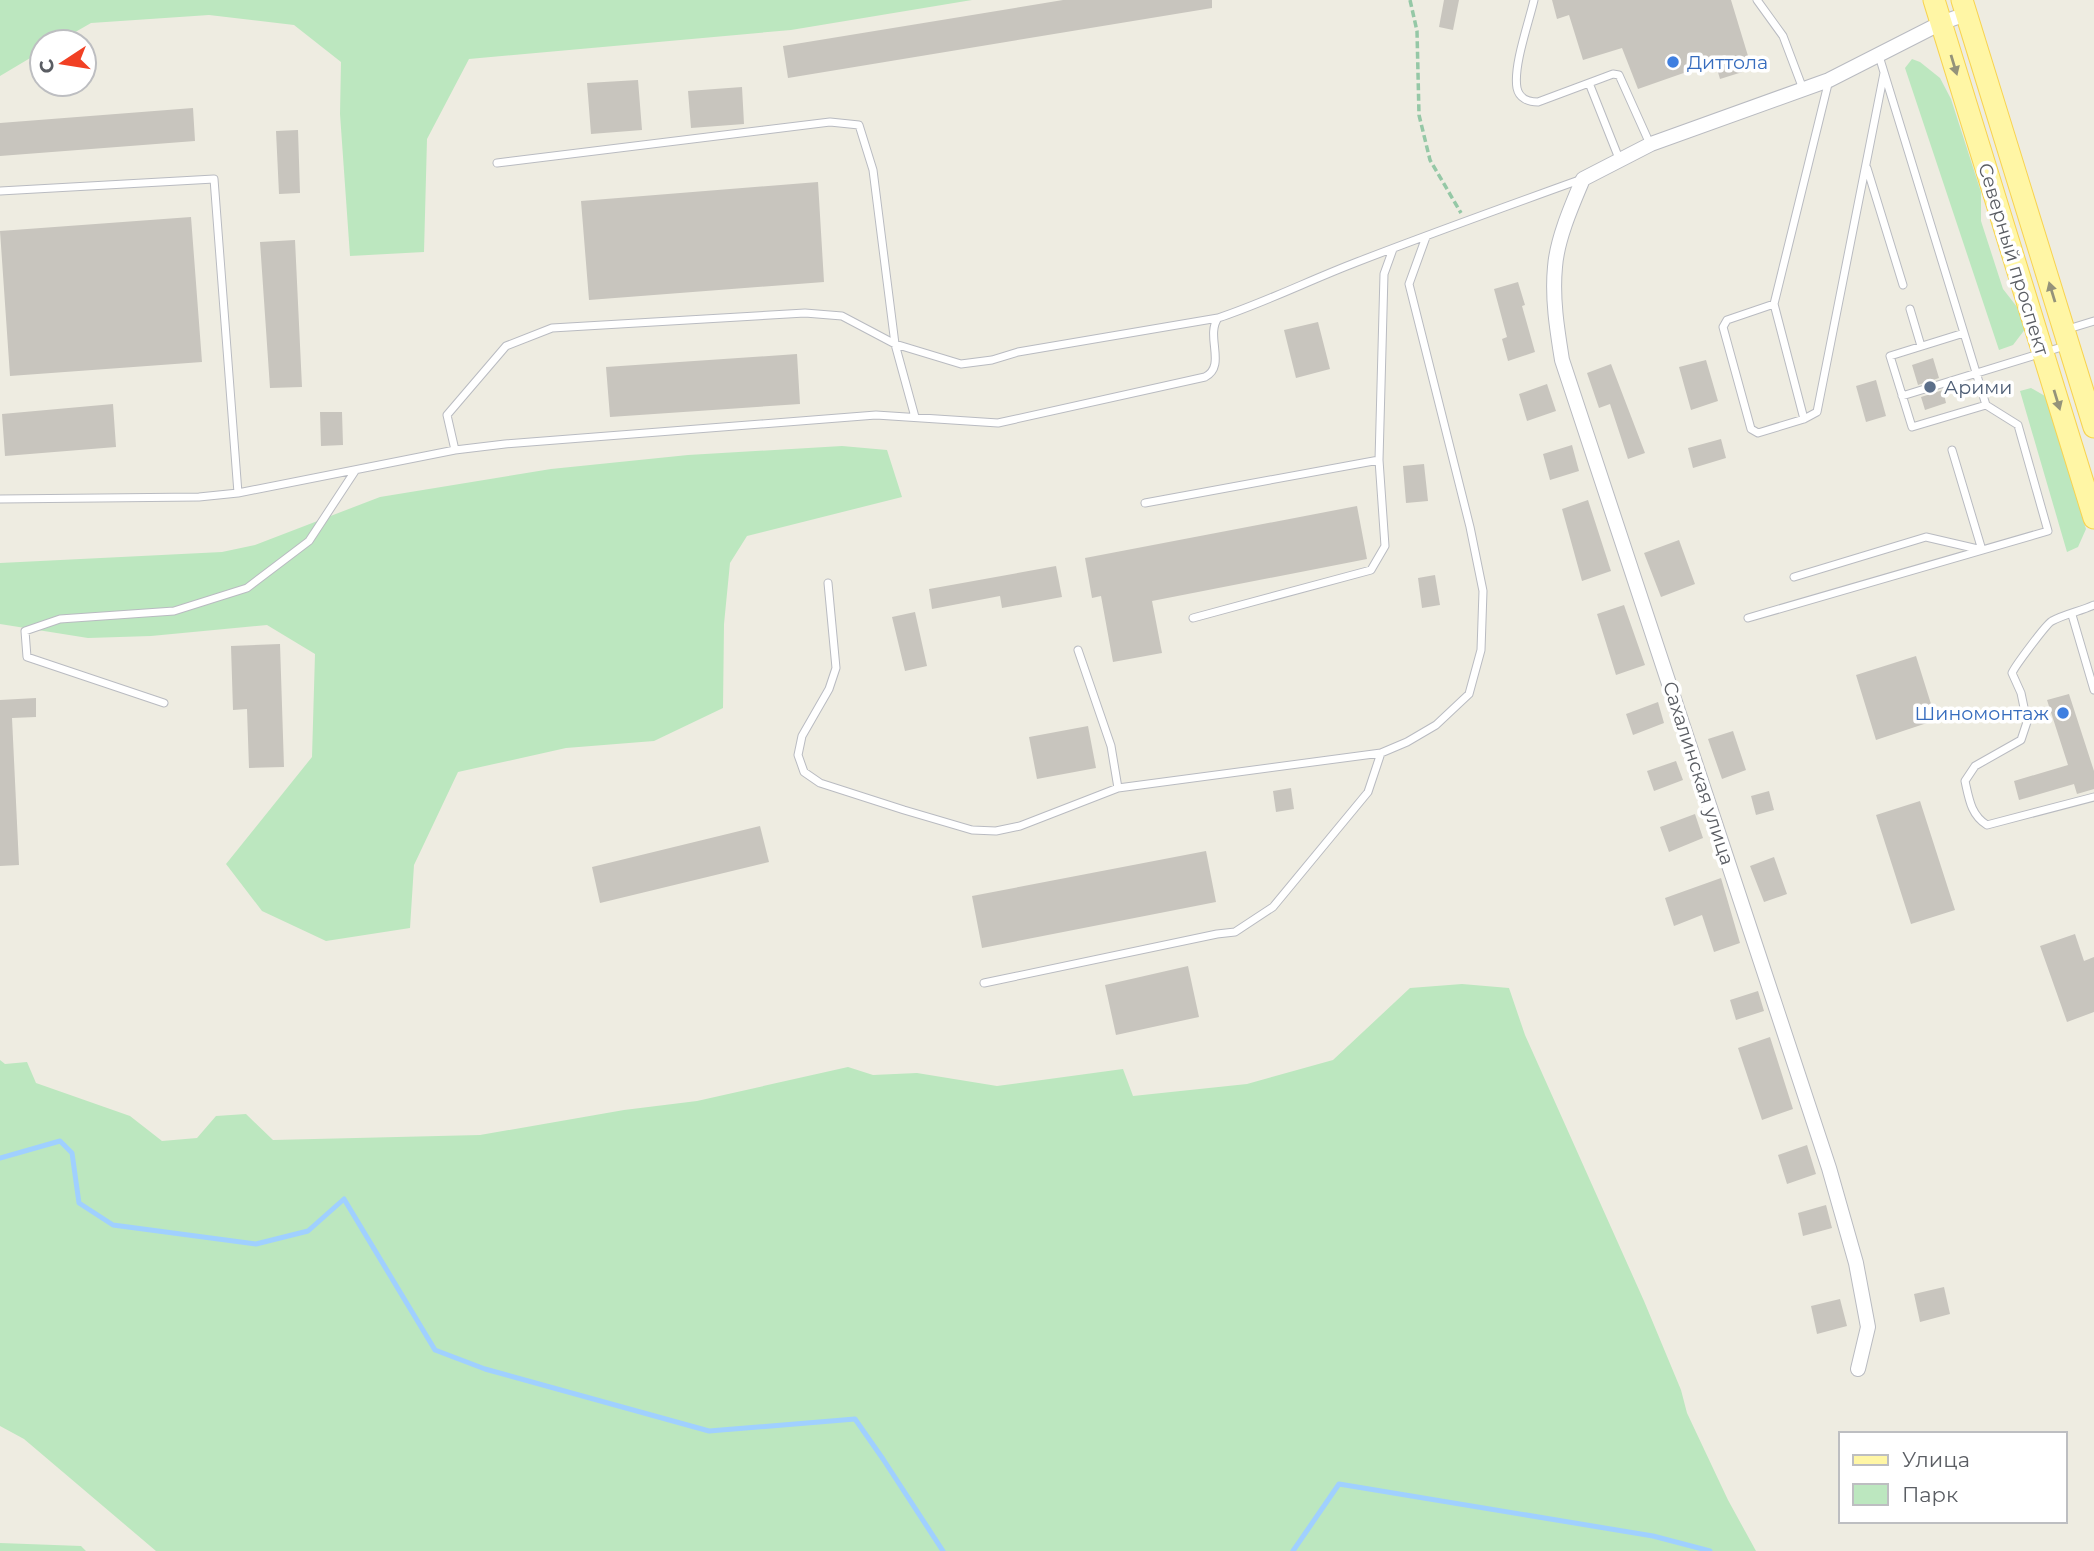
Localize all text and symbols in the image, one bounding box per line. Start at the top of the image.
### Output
north arrow [28,28,98,98]
place label: Диттола [1687,51,1768,74]
marker: Диттола [1665,54,1681,70]
one-way arrow [1950,55,1960,76]
text: С [34,57,60,76]
street label: Северный проспект [1973,160,2054,358]
one-way arrow [2046,281,2057,302]
place label: Арими [1944,376,2012,399]
marker: Арими [1922,379,1938,395]
one-way arrow [2053,389,2063,410]
street label: Сахалинская улица [1658,678,1739,868]
place label: Шиномонтаж [1915,702,2049,725]
marker: Шиномонтаж [2055,705,2071,721]
legend [1839,1432,2066,1523]
text: Улица [1902,1447,1970,1472]
text: Парк [1902,1482,1958,1507]

